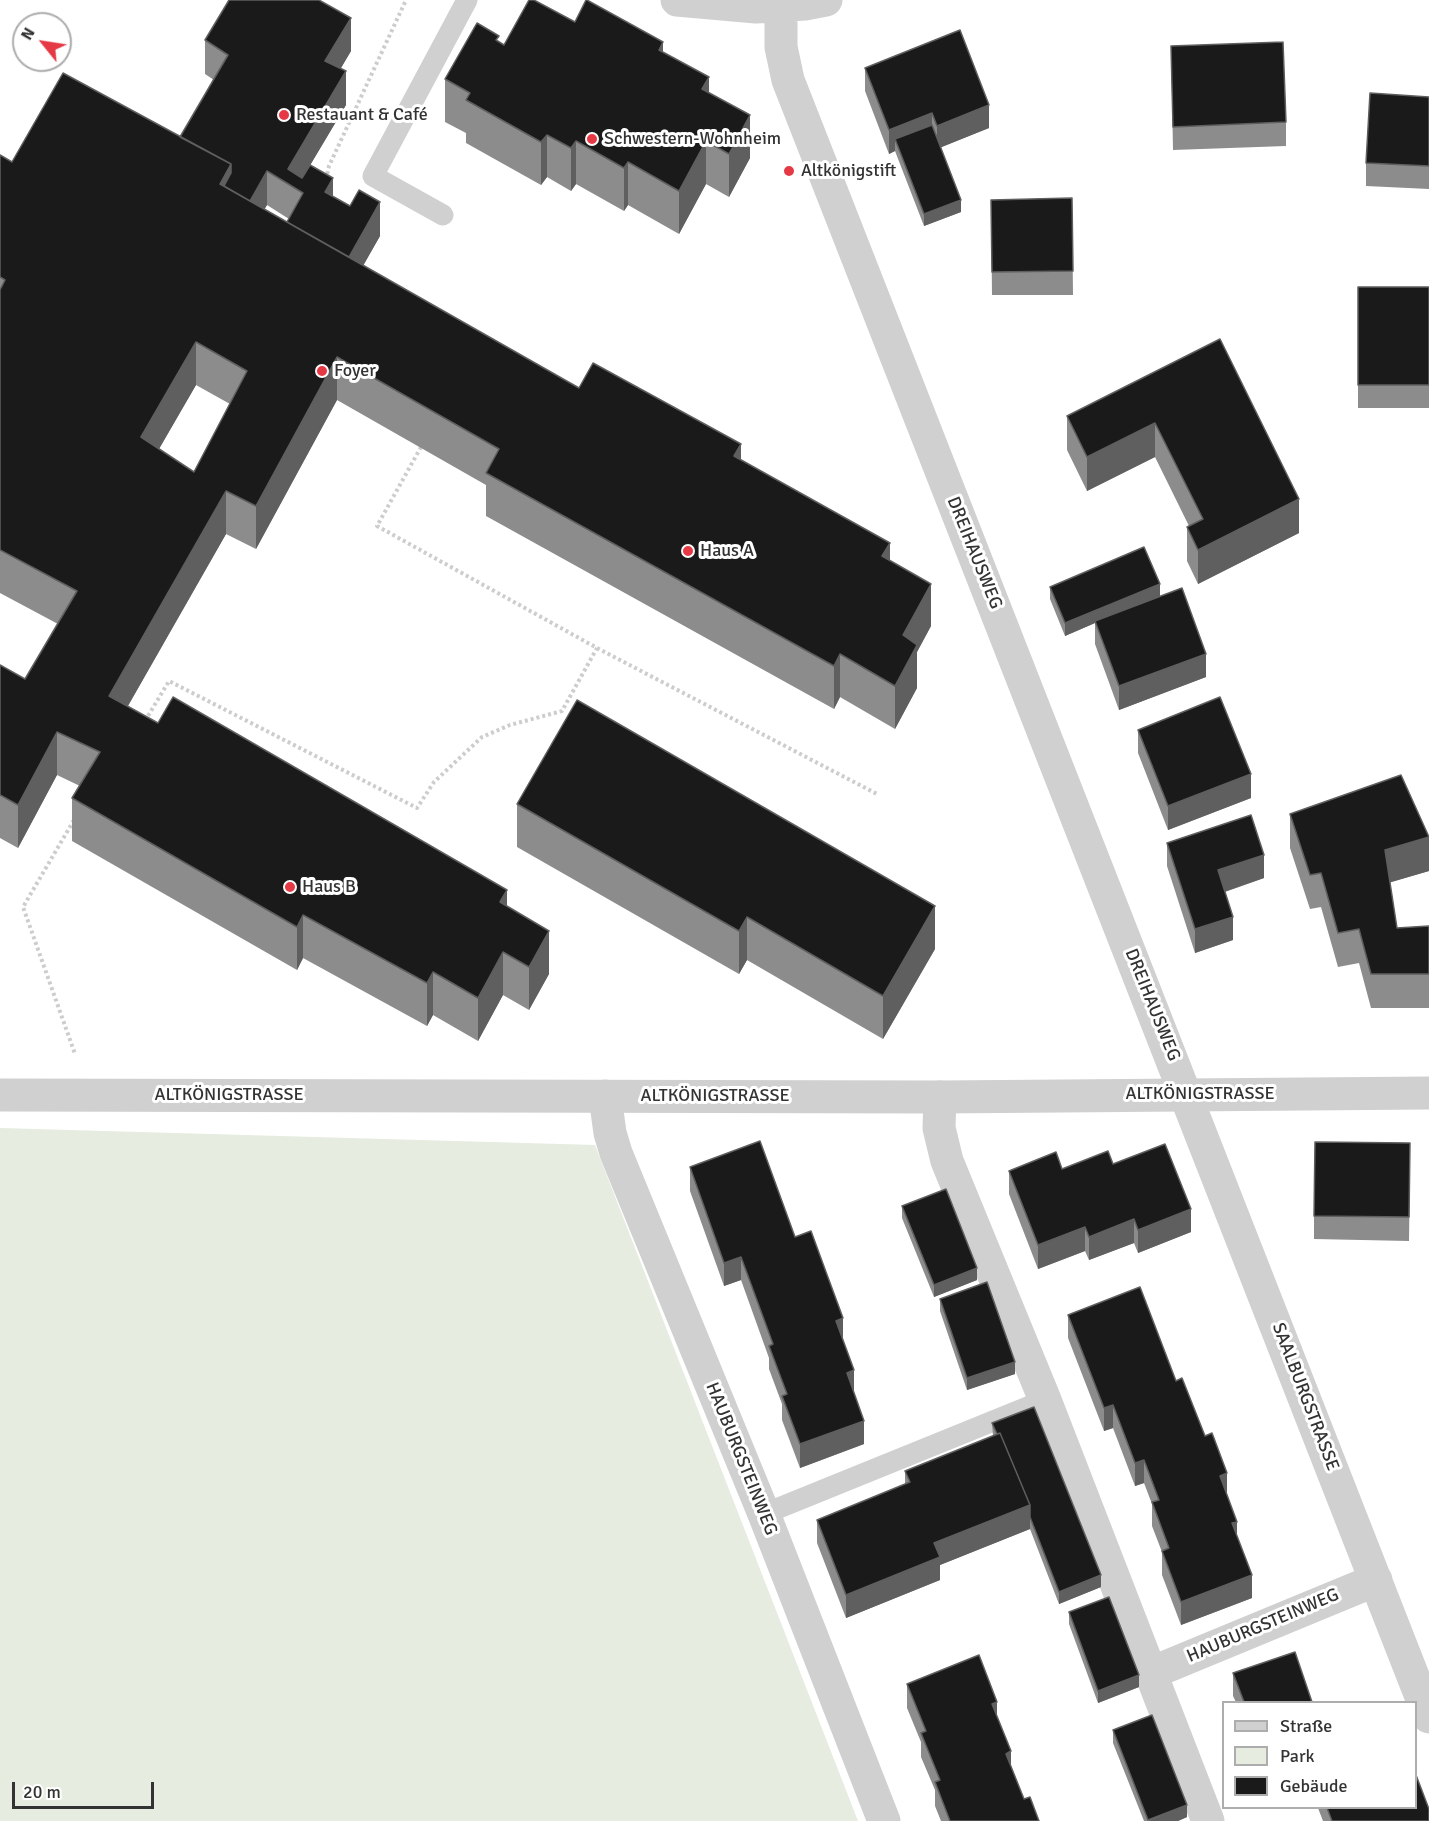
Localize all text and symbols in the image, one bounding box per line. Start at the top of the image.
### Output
north arrow [12,12,72,72]
text: N [17,24,40,44]
place label: Restauant & Café [296,104,428,126]
marker: Restauant & Café [277,108,291,122]
place label: Schwestern-Wohnheim [604,128,781,150]
marker: Schwestern-Wohnheim [585,132,599,146]
place label: Altkönigstift [801,160,896,182]
marker: Altkönigstift [782,164,796,178]
place label: Foyer [334,360,376,382]
marker: Foyer [315,364,329,378]
street label: DREIHAUSWEG [942,494,1006,612]
place label: Haus A [700,540,754,562]
marker: Haus A [681,544,695,558]
place label: Haus B [302,876,356,898]
marker: Haus B [283,880,297,894]
street label: DREIHAUSWEG [1120,946,1184,1064]
street label: ALTKÖNIGSTRASSE [1125,1083,1275,1105]
street label: ALTKÖNIGSTRASSE [154,1084,304,1106]
street label: ALTKÖNIGSTRASSE [640,1085,790,1107]
street label: SAALBURGSTRASSE [1267,1320,1343,1474]
street label: HAUBURGSTEINWEG [700,1379,782,1539]
street label: HAUBURGSTEINWEG [1184,1584,1342,1668]
legend [1222,1701,1417,1809]
text: Straße [1280,1715,1332,1737]
text: Park [1280,1745,1315,1767]
scale bar [15,1770,158,1808]
text: Gebäude [1280,1775,1348,1797]
text: 20 m [23,1781,61,1803]

